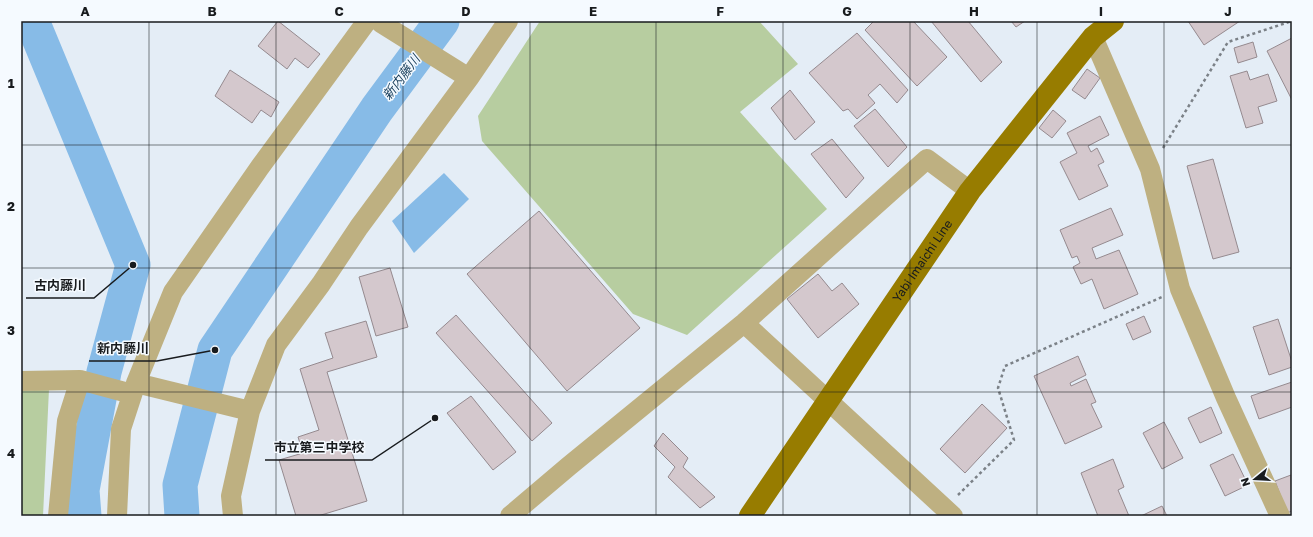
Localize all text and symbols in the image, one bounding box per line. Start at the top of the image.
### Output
text: A [80,3,90,19]
text: B [207,3,217,19]
text: C [334,3,344,19]
text: D [461,3,471,19]
text: E [589,3,597,19]
text: F [716,3,724,19]
text: G [842,3,852,19]
text: H [969,3,979,19]
text: I [1099,3,1103,19]
text: J [1224,3,1232,19]
water label: 新内藤川 [379,50,424,103]
text: 1 [8,75,15,91]
text: 2 [7,198,15,214]
street label: Yabi Imaichi Line [889,217,955,305]
callout: 古内藤川 [26,273,94,298]
text: 古内藤川 [34,277,86,293]
text: 3 [7,322,15,338]
callout: 新内藤川 [89,336,157,361]
text: 新内藤川 [97,340,149,356]
callout: 市立第三中学校 [265,435,372,460]
text: 市立第三中学校 [273,439,365,455]
text: 4 [7,445,15,461]
north arrow [1235,459,1275,499]
text: N [1238,476,1252,488]

